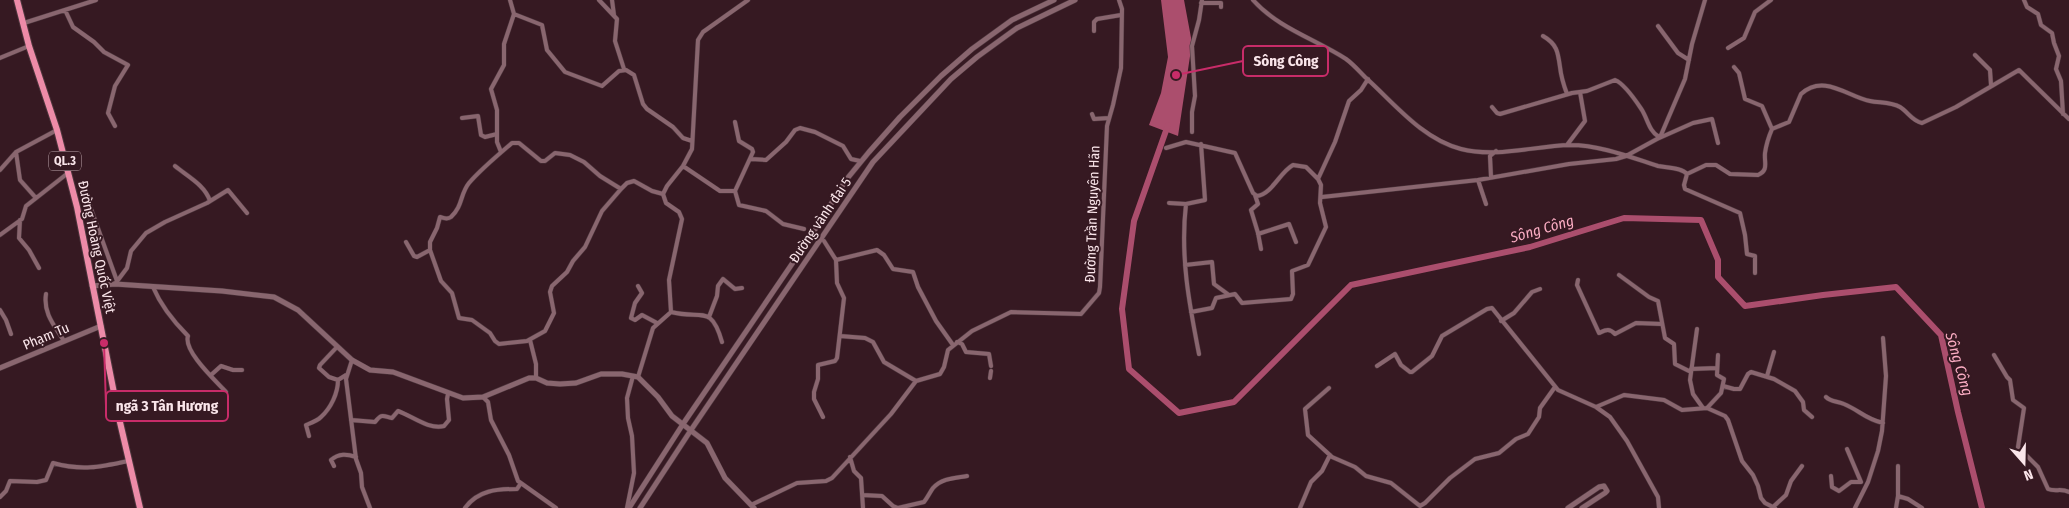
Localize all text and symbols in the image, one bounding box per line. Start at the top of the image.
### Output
callout: Sông Công [1243,46,1328,76]
text: Sông Công [1253,52,1319,70]
street label: Đường Trần Nguyên Hãn [1081,145,1103,283]
road number: QL.3 [49,152,81,170]
street label: Đường vành đai 5 [786,174,855,266]
street label: Đường Hoàng Quốc Việt [74,179,120,315]
water label: Sông Công [1507,211,1576,247]
street label: Phạm Tu [21,319,72,354]
water label: Sông Công [1941,329,1977,398]
callout: ngã 3 Tân Hương [106,391,228,421]
text: ngã 3 Tân Hương [116,397,219,415]
north arrow [1999,438,2049,488]
text: N [2021,465,2035,484]

